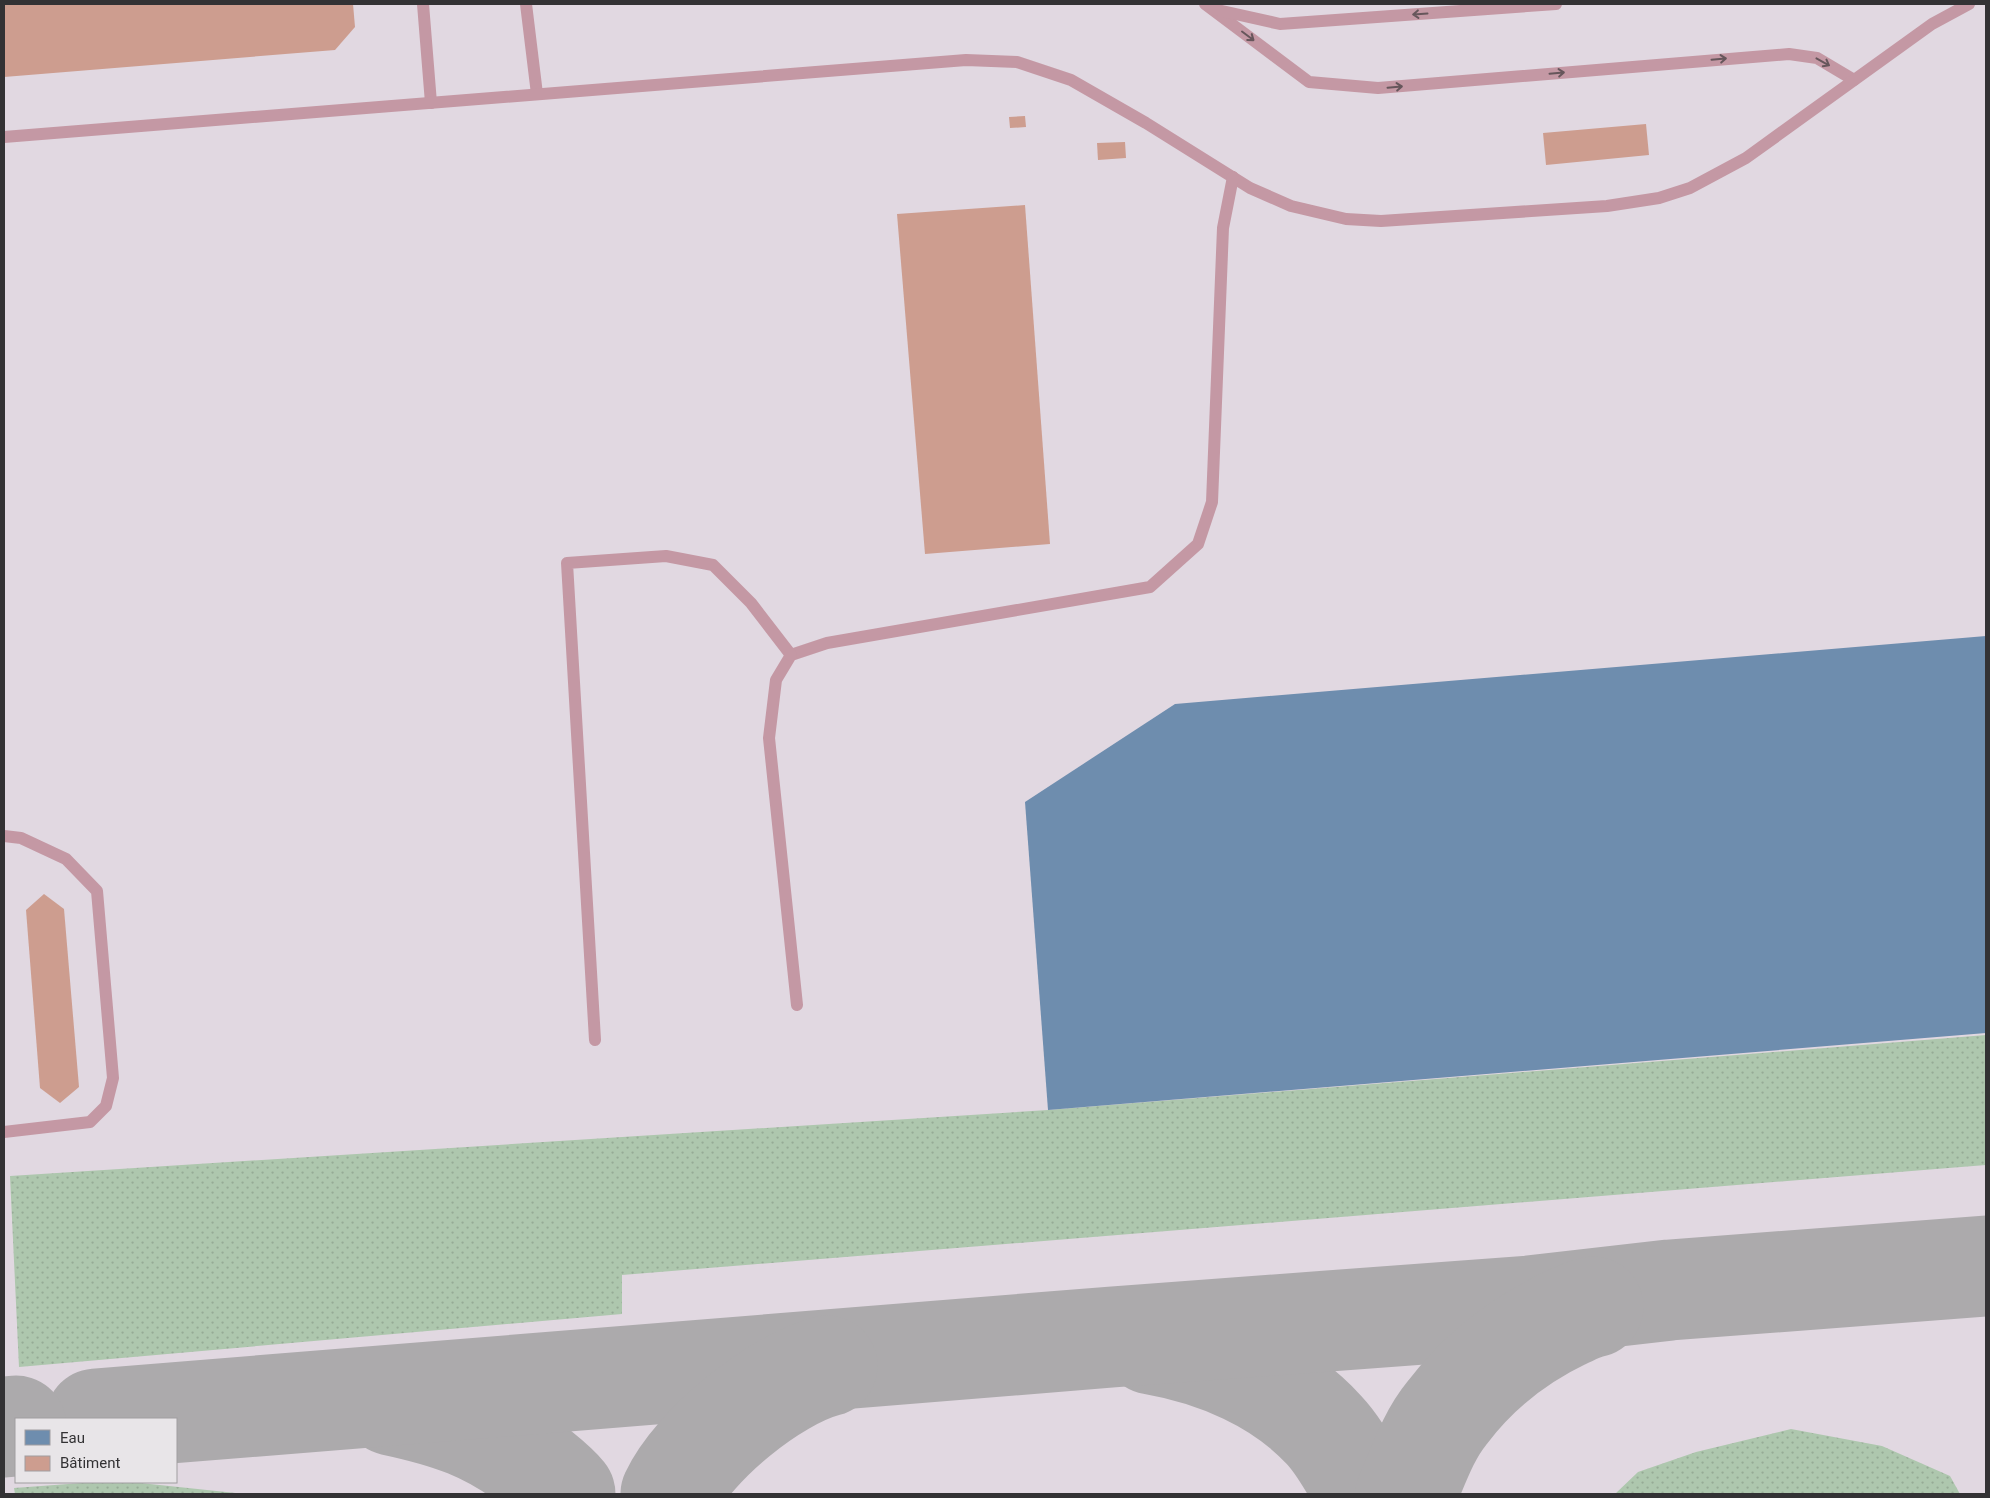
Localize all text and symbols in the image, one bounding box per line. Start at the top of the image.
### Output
one-way arrow [1412,9,1428,18]
one-way arrow [1241,31,1254,42]
one-way arrow [1710,55,1726,64]
one-way arrow [1816,57,1831,67]
one-way arrow [1549,68,1565,78]
one-way arrow [1387,82,1403,91]
legend [15,1418,178,1483]
text: Eau [60,1429,85,1447]
text: Bâtiment [60,1454,120,1472]

